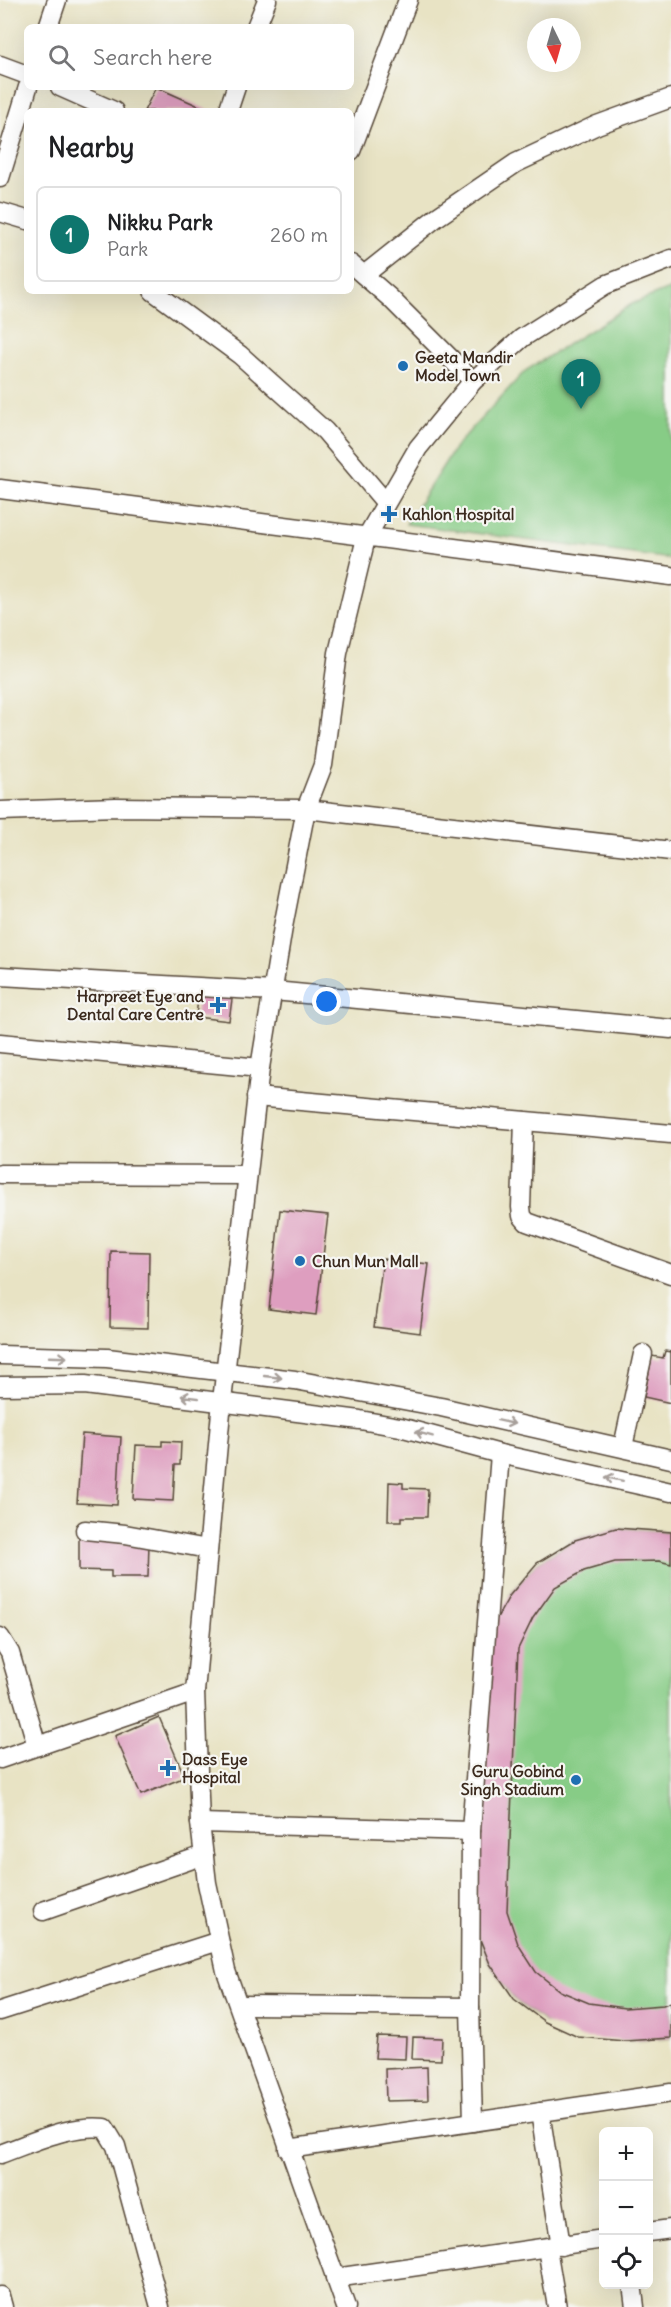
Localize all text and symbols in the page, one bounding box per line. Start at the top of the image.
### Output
north arrow [527,18,581,72]
search box [24,24,354,90]
icon: search [45,41,78,74]
text: Search here [93,43,212,71]
text: Nearby [48,131,134,164]
text: Nikku Park [107,208,213,236]
text: 1 [66,222,73,247]
text: 260 m [270,222,328,247]
text: Park [107,236,148,261]
place label: Geeta Mandir Model Town [415,347,513,385]
marker: Geeta Mandir Model Town [396,359,410,373]
pin: 1 [562,360,600,409]
place label: Kahlon Hospital [402,504,514,525]
marker: Kahlon Hospital [380,505,398,523]
place label: Harpreet Eye and Dental Care Centre [67,986,205,1024]
your location [312,987,341,1016]
marker: Harpreet Eye and Dental Care Centre [209,996,227,1014]
place label: Chun Mun Mall [312,1251,419,1271]
marker: Chun Mun Mall [293,1254,307,1268]
one-way arrow [48,1351,68,1362]
one-way arrow [263,1372,283,1383]
one-way arrow [181,1392,201,1403]
one-way arrow [496,1416,515,1428]
one-way arrow [415,1427,434,1439]
one-way arrow [605,1473,624,1485]
place label: Dass Eye Hospital [182,1749,248,1788]
marker: Dass Eye Hospital [159,1759,177,1777]
place label: Guru Gobind Singh Stadium [461,1761,565,1800]
marker: Guru Gobind Singh Stadium [569,1773,583,1787]
map controls [599,2127,653,2289]
button: + [599,2127,653,2181]
button: − [599,2181,653,2235]
button: locate [599,2235,653,2289]

